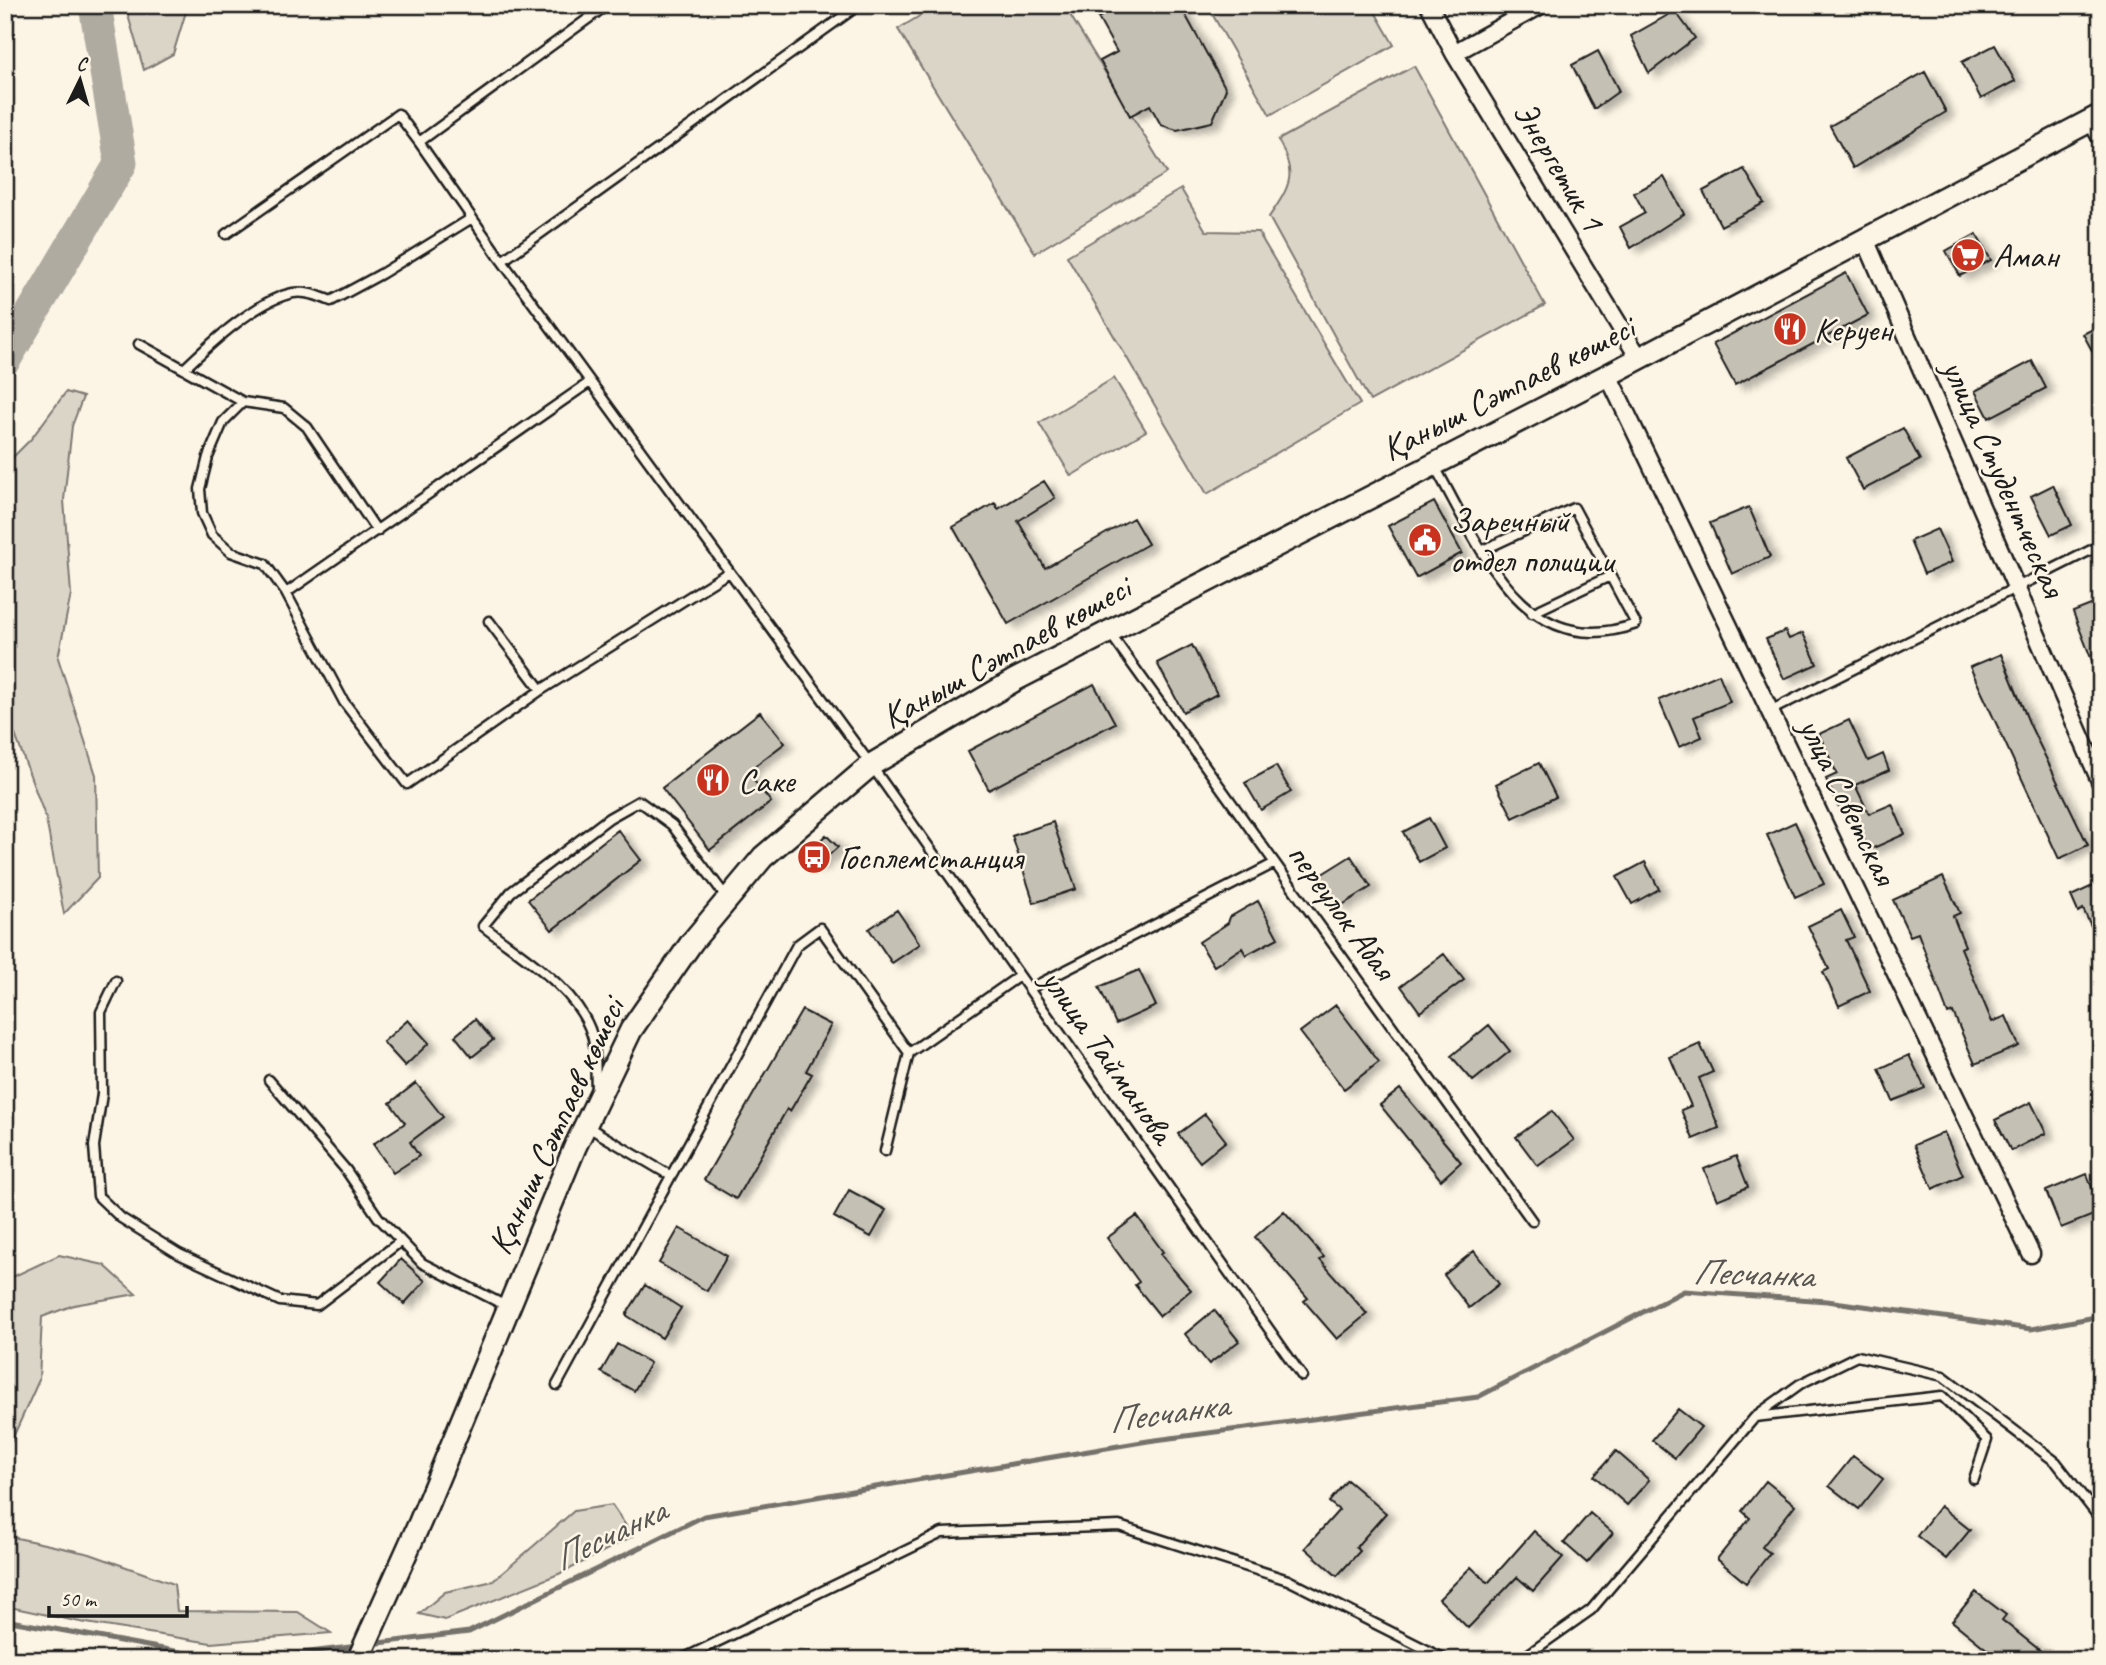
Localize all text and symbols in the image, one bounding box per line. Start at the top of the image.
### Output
north arrow [46,46,116,116]
text: С [76,52,90,77]
street label: Энергетик 1 [1503,93,1616,241]
place label: Аман [1993,233,2060,278]
supermarket icon: Аман [1949,236,1987,274]
street label: Қаныш Сәтпаев көшесі [1374,303,1646,471]
place label: Керуен [1814,307,1894,352]
restaurant icon: Керуен [1771,310,1809,348]
street label: улица Студентческая [1931,351,2077,605]
place label: Заречный отдел полиции [1450,498,1617,583]
public building icon: Заречный отдел полиции [1406,521,1444,559]
street label: Қаныш Сәтпаев көшесі [874,563,1142,739]
street label: улца Советская [1787,708,1909,894]
place label: Саке [738,758,797,803]
restaurant icon: Саке [694,761,732,799]
street label: переулок Абая [1277,834,1409,991]
place label: Госплемстанция [838,835,1025,880]
bus stop icon: Госплемстанция [795,838,833,876]
street label: улица Тайманова [1030,958,1186,1154]
street label: Қаныш Сәтпаев көшесі [477,987,637,1261]
water label: Песчанка [1692,1247,1818,1299]
water label: Песчанка [1105,1380,1234,1444]
water label: Песчанка [545,1485,677,1581]
scale bar [49,1574,187,1618]
text: 50 m [60,1586,98,1612]

